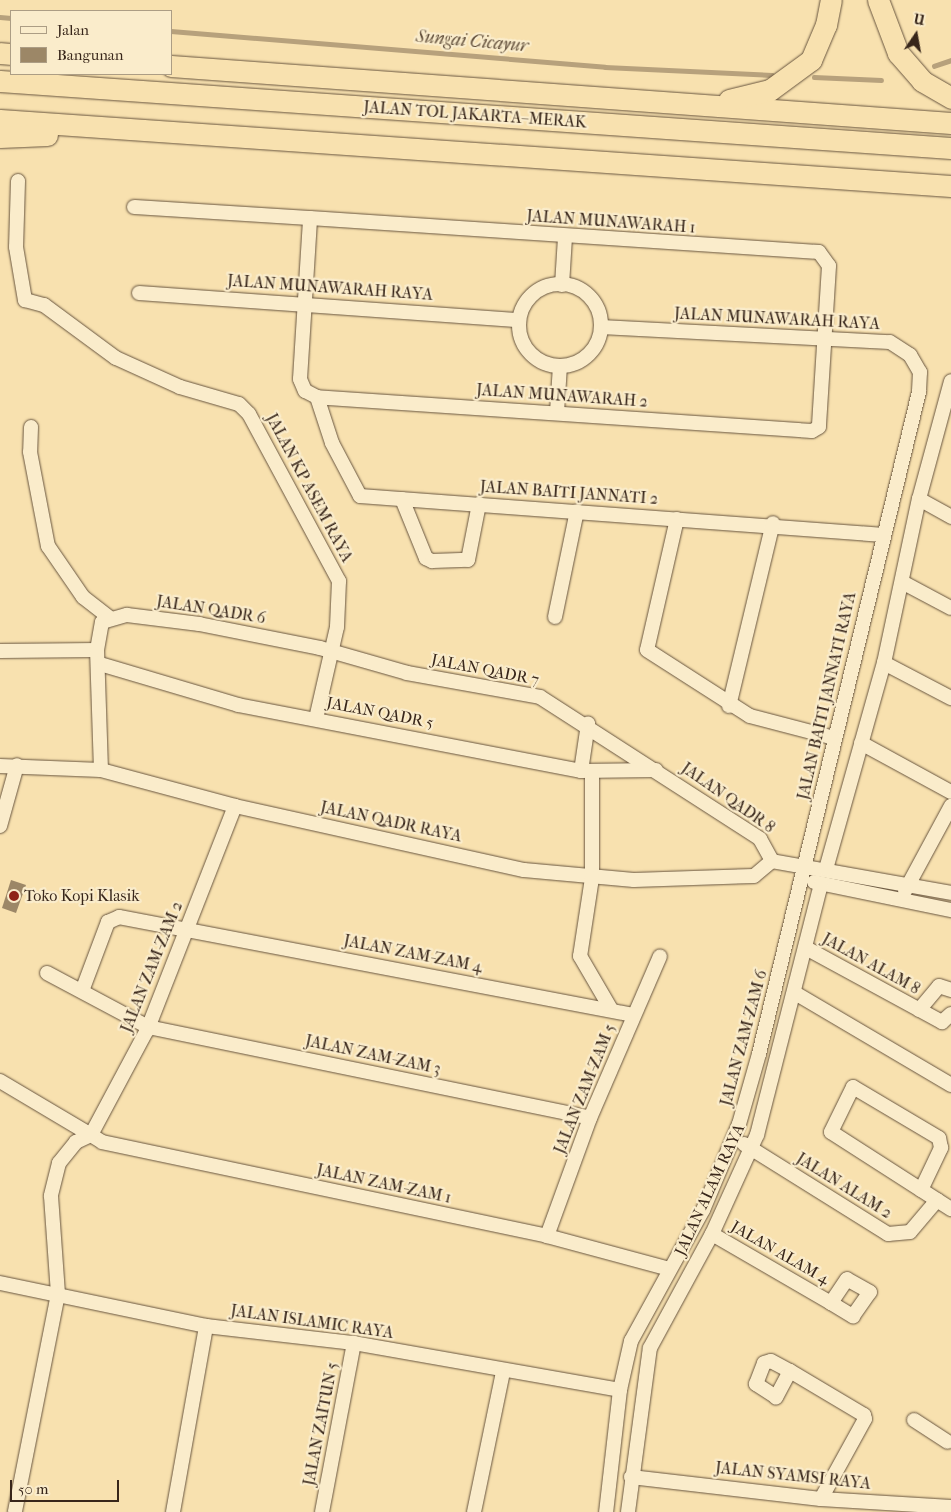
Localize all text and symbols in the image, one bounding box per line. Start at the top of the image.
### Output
legend [10,10,172,75]
north arrow [891,10,941,60]
text: U [912,10,926,29]
text: Jalan [57,21,89,39]
water label: Sungai Cicayur [415,26,529,58]
text: Bangunan [57,46,124,64]
street label: JALAN TOL JAKARTA–MERAK [363,98,587,132]
street label: JALAN MUNAWARAH 1 [526,207,696,237]
street label: JALAN MUNAWARAH RAYA [227,271,433,305]
street label: JALAN MUNAWARAH RAYA [674,304,880,334]
street label: JALAN MUNAWARAH 2 [476,380,648,412]
street label: JALAN KP ASEM RAYA [262,410,356,566]
street label: JALAN BAITI JANNATI 2 [479,477,659,509]
street label: JALAN BAITI JANNATI RAYA [794,590,860,802]
street label: JALAN QADR 6 [155,592,267,628]
street label: JALAN QADR 7 [430,650,540,690]
street label: JALAN QADR 5 [325,693,435,733]
street label: JALAN QADR 8 [678,759,778,837]
street label: JALAN QADR RAYA [319,798,463,846]
place label: Toko Kopi Klasik [24,886,139,906]
marker: Toko Kopi Klasik [8,890,20,902]
street label: JALAN ZAM-ZAM 2 [117,899,187,1035]
street label: JALAN ALAM 8 [819,929,923,999]
street label: JALAN ZAM-ZAM 4 [342,931,484,977]
street label: JALAN ZAM-ZAM 6 [717,968,771,1108]
street label: JALAN ZAM-ZAM 5 [550,1021,620,1157]
street label: JALAN ZAM-ZAM 3 [304,1031,442,1079]
street label: JALAN ALAM RAYA [671,1121,749,1259]
street label: JALAN ALAM 2 [793,1149,895,1223]
street label: JALAN ZAM-ZAM 1 [315,1160,453,1208]
street label: JALAN ALAM 4 [727,1217,833,1289]
street label: JALAN ISLAMIC RAYA [229,1301,395,1343]
street label: JALAN ZAITUN 5 [300,1361,342,1487]
street label: JALAN SYAMSI RAYA [714,1458,872,1494]
scale bar [12,1470,121,1502]
text: 50 m [18,1480,48,1498]

